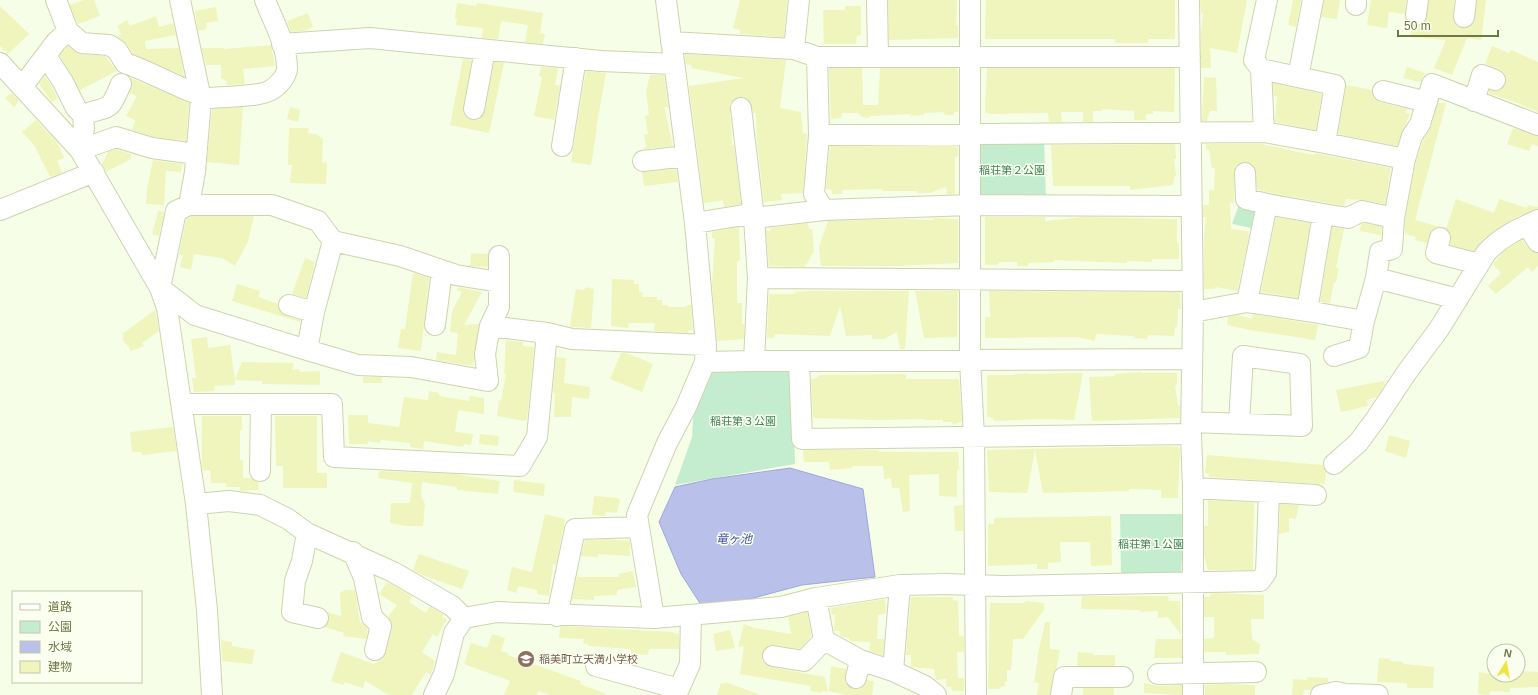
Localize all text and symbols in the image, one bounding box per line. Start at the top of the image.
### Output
scale bar [1398,12,1498,38]
text: 50 m [1404,19,1431,33]
park label: 稲荘第２公園 [979,164,1045,176]
park label: 稲荘第３公園 [710,415,776,427]
water label: 竜ヶ池 [716,532,753,546]
park label: 稲荘第１公園 [1118,538,1184,550]
legend [12,591,142,683]
text: 道路 [48,600,72,614]
text: 公園 [48,620,72,634]
text: 水域 [48,640,72,654]
north arrow [1486,643,1526,683]
text: N [1503,647,1513,660]
school or university icon: 稲美町立天満小学校 [516,649,536,669]
place label: 稲美町立天満小学校 [539,653,638,665]
text: 建物 [48,660,72,674]

